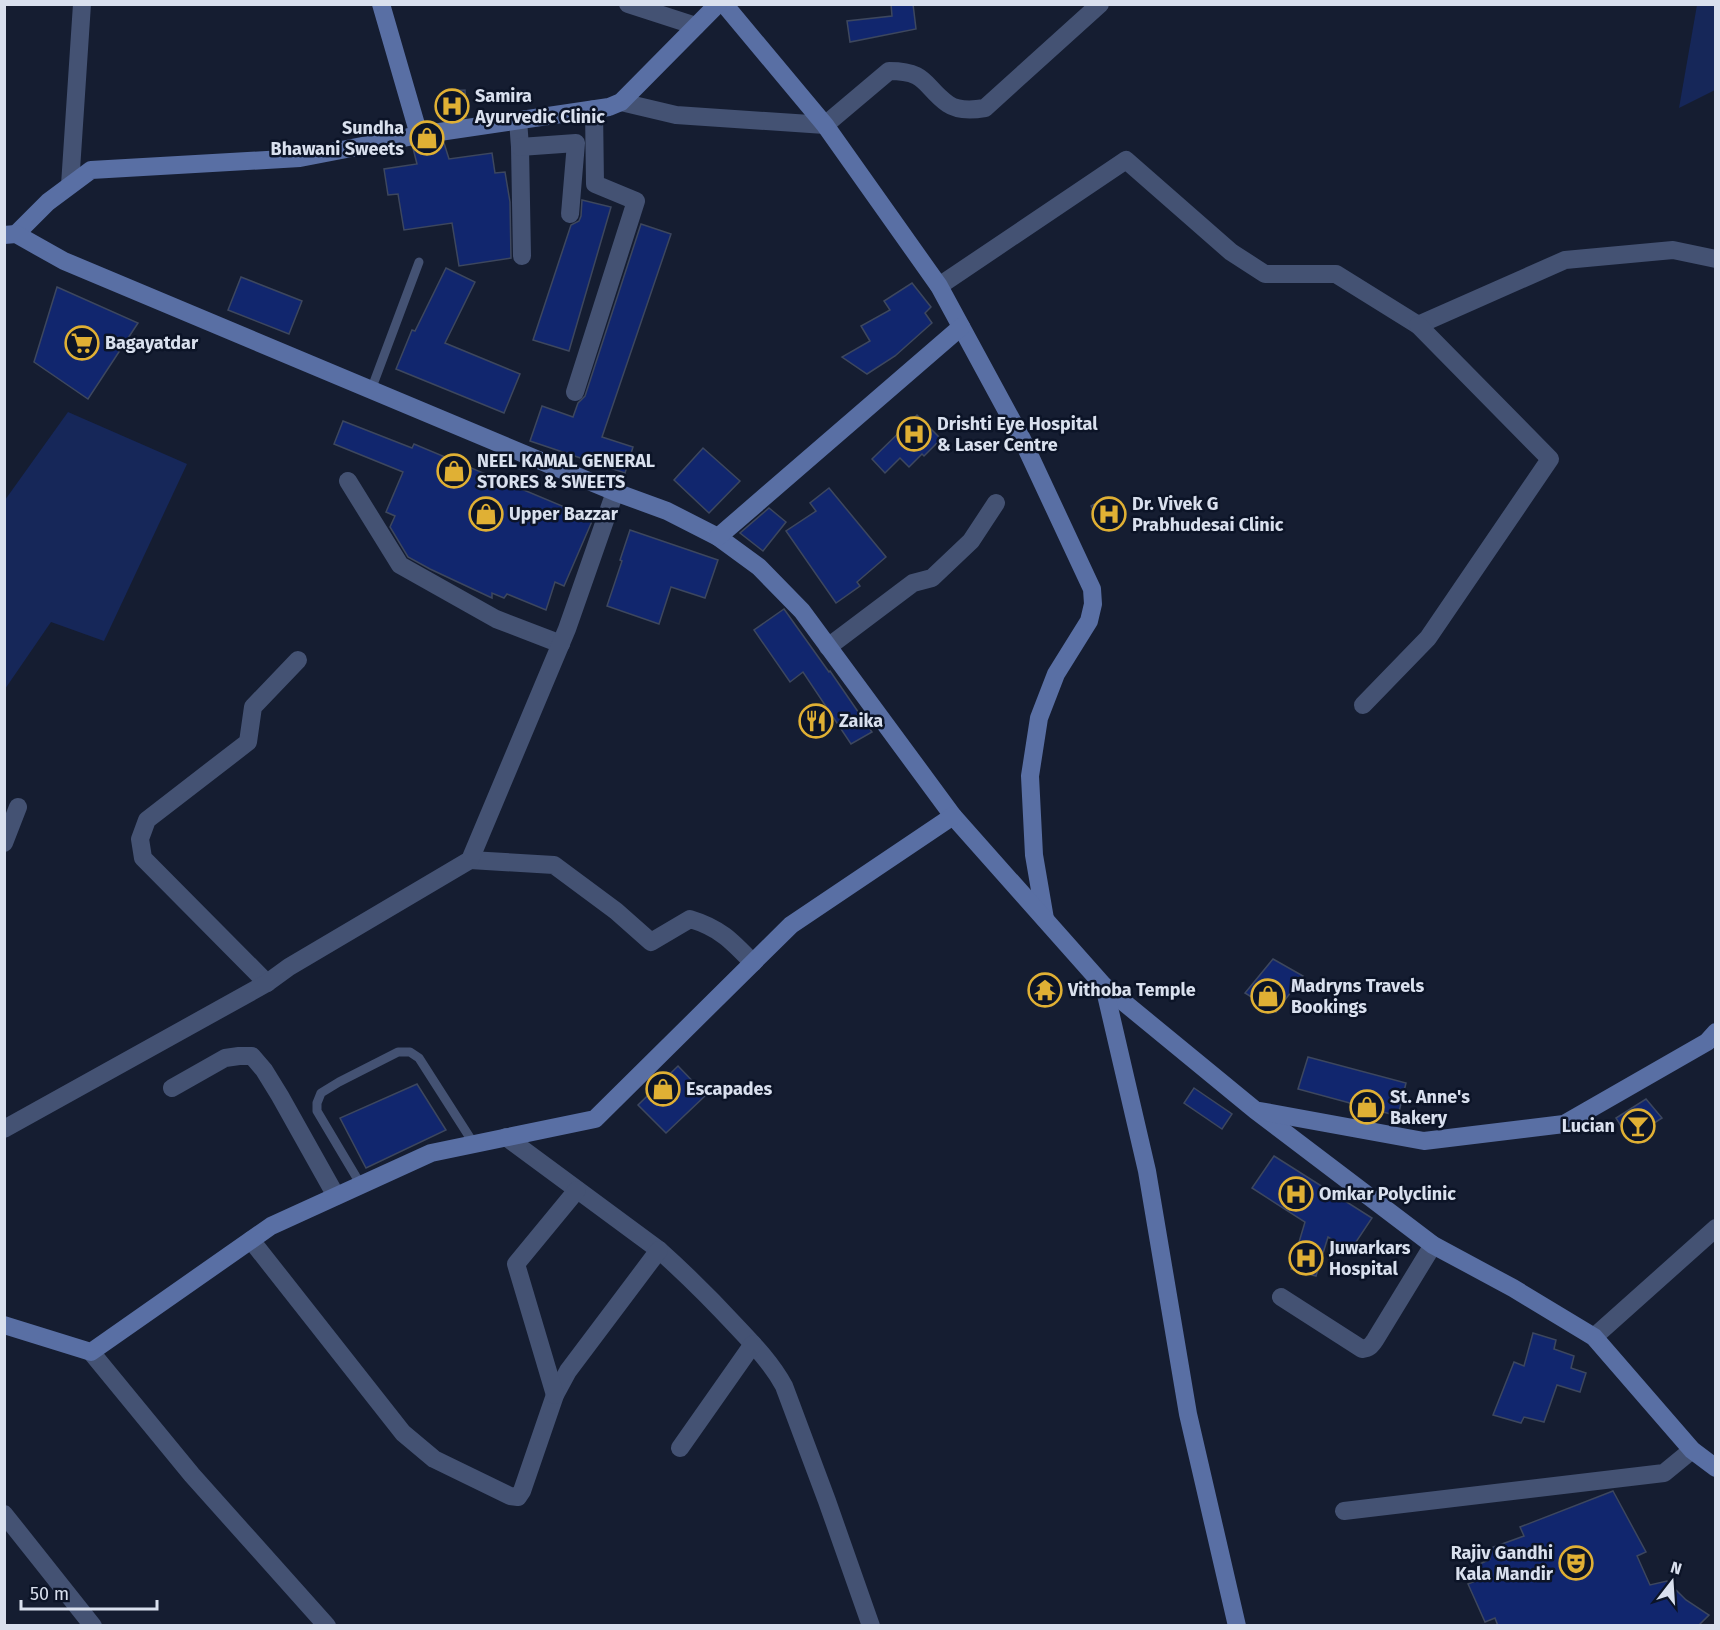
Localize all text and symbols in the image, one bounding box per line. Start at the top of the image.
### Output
place label: Samira Ayurvedic Clinic [474,85,605,128]
hospital icon: Samira Ayurvedic Clinic [434,88,470,124]
place label: Sundha Bhawani Sweets [271,117,404,160]
shop icon: Sundha Bhawani Sweets [409,120,445,156]
supermarket icon: Bagayatdar [64,325,100,361]
place label: Bagayatdar [105,332,199,354]
place label: Drishti Eye Hospital & Laser Centre [937,413,1098,456]
hospital icon: Drishti Eye Hospital & Laser Centre [896,416,932,452]
place label: NEEL KAMAL GENERAL STORES & SWEETS [477,450,655,493]
shop icon: NEEL KAMAL GENERAL STORES & SWEETS [436,453,472,489]
place label: Dr. Vivek G Prabhudesai Clinic [1132,493,1284,536]
shop icon: Upper Bazzar [468,496,504,532]
hospital icon: Dr. Vivek G Prabhudesai Clinic [1091,496,1127,532]
place label: Upper Bazzar [509,503,619,525]
restaurant icon: Zaika [798,703,834,739]
place label: Zaika [839,710,883,732]
temple icon: Vithoba Temple [1027,972,1063,1008]
place label: Madryns Travels Bookings [1291,975,1424,1018]
shop icon: Madryns Travels Bookings [1250,978,1286,1014]
place label: Vithoba Temple [1067,979,1196,1001]
shop icon: Escapades [645,1071,681,1107]
place label: Escapades [686,1078,773,1100]
place label: St. Anne's Bakery [1390,1086,1470,1129]
shop icon: St. Anne's Bakery [1349,1089,1385,1125]
bar icon: Lucian [1620,1108,1656,1144]
place label: Lucian [1562,1115,1615,1137]
hospital icon: Omkar Polyclinic [1278,1176,1314,1212]
place label: Omkar Polyclinic [1319,1183,1456,1205]
place label: Juwarkars Hospital [1328,1237,1411,1280]
hospital icon: Juwarkars Hospital [1288,1240,1324,1276]
place label: Rajiv Gandhi Kala Mandir [1451,1542,1554,1585]
theatre icon: Rajiv Gandhi Kala Mandir [1558,1545,1594,1581]
north arrow [1642,1552,1702,1612]
text: N [1668,1557,1684,1579]
scale bar [21,1573,158,1611]
text: 50 m [30,1583,69,1605]

